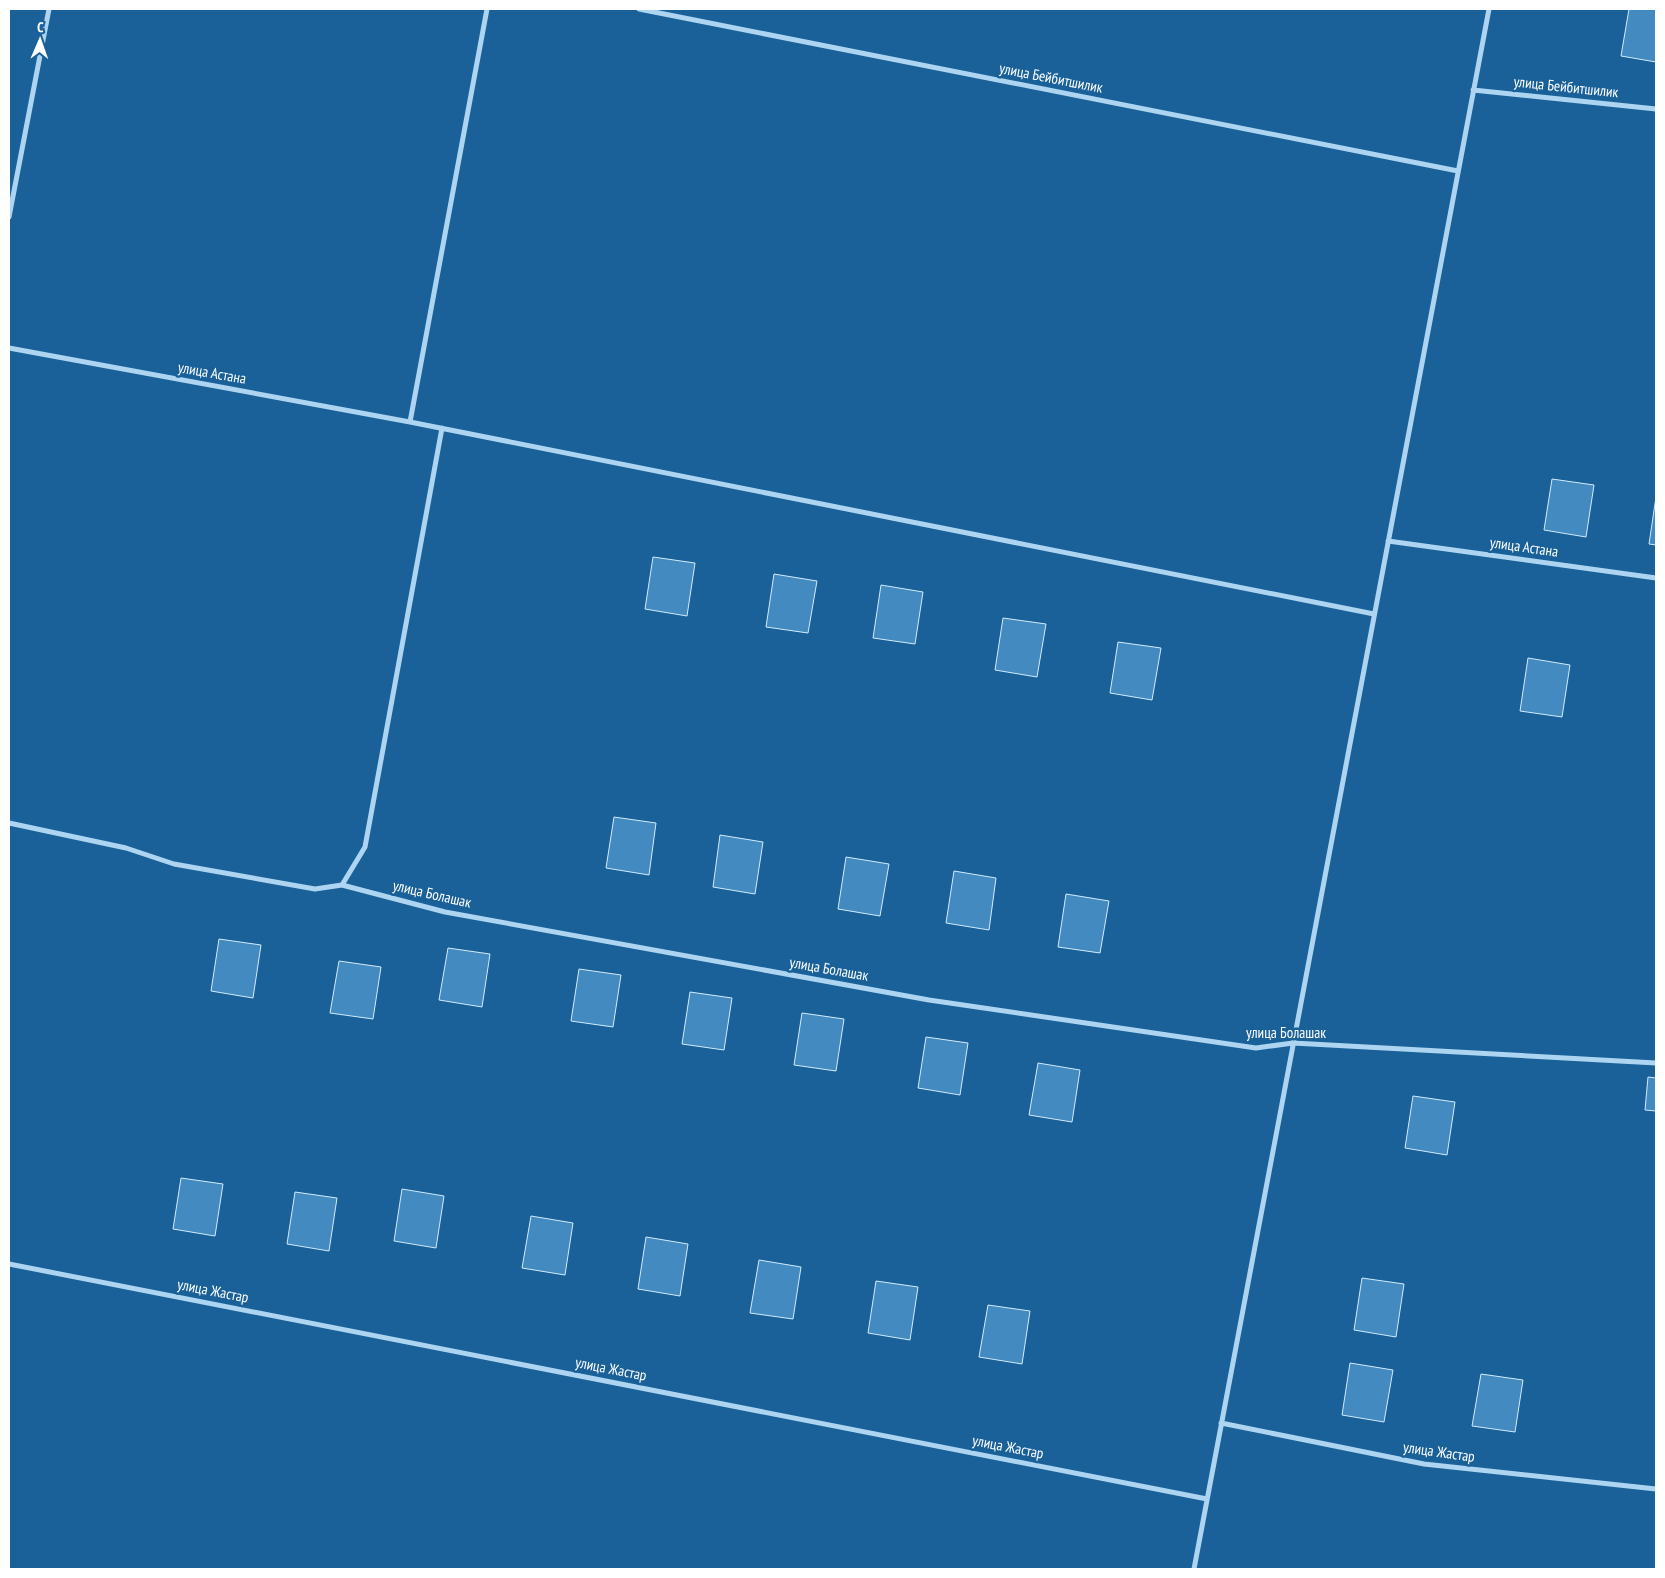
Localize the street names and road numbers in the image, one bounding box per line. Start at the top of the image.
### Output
street label: улица Бейбитшилик [998,58,1105,97]
street label: улица Бейбитшилик [1513,72,1620,101]
street label: улица Астана [176,357,248,388]
street label: улица Астана [1489,532,1560,561]
street label: улица Болашак [391,875,473,912]
street label: улица Болашак [788,952,870,985]
street label: улица Болашак [1246,1023,1326,1042]
street label: улица Жастар [176,1274,250,1307]
street label: улица Жастар [574,1352,648,1385]
street label: улица Жастар [971,1430,1045,1463]
street label: улица Жастар [1402,1437,1476,1466]

